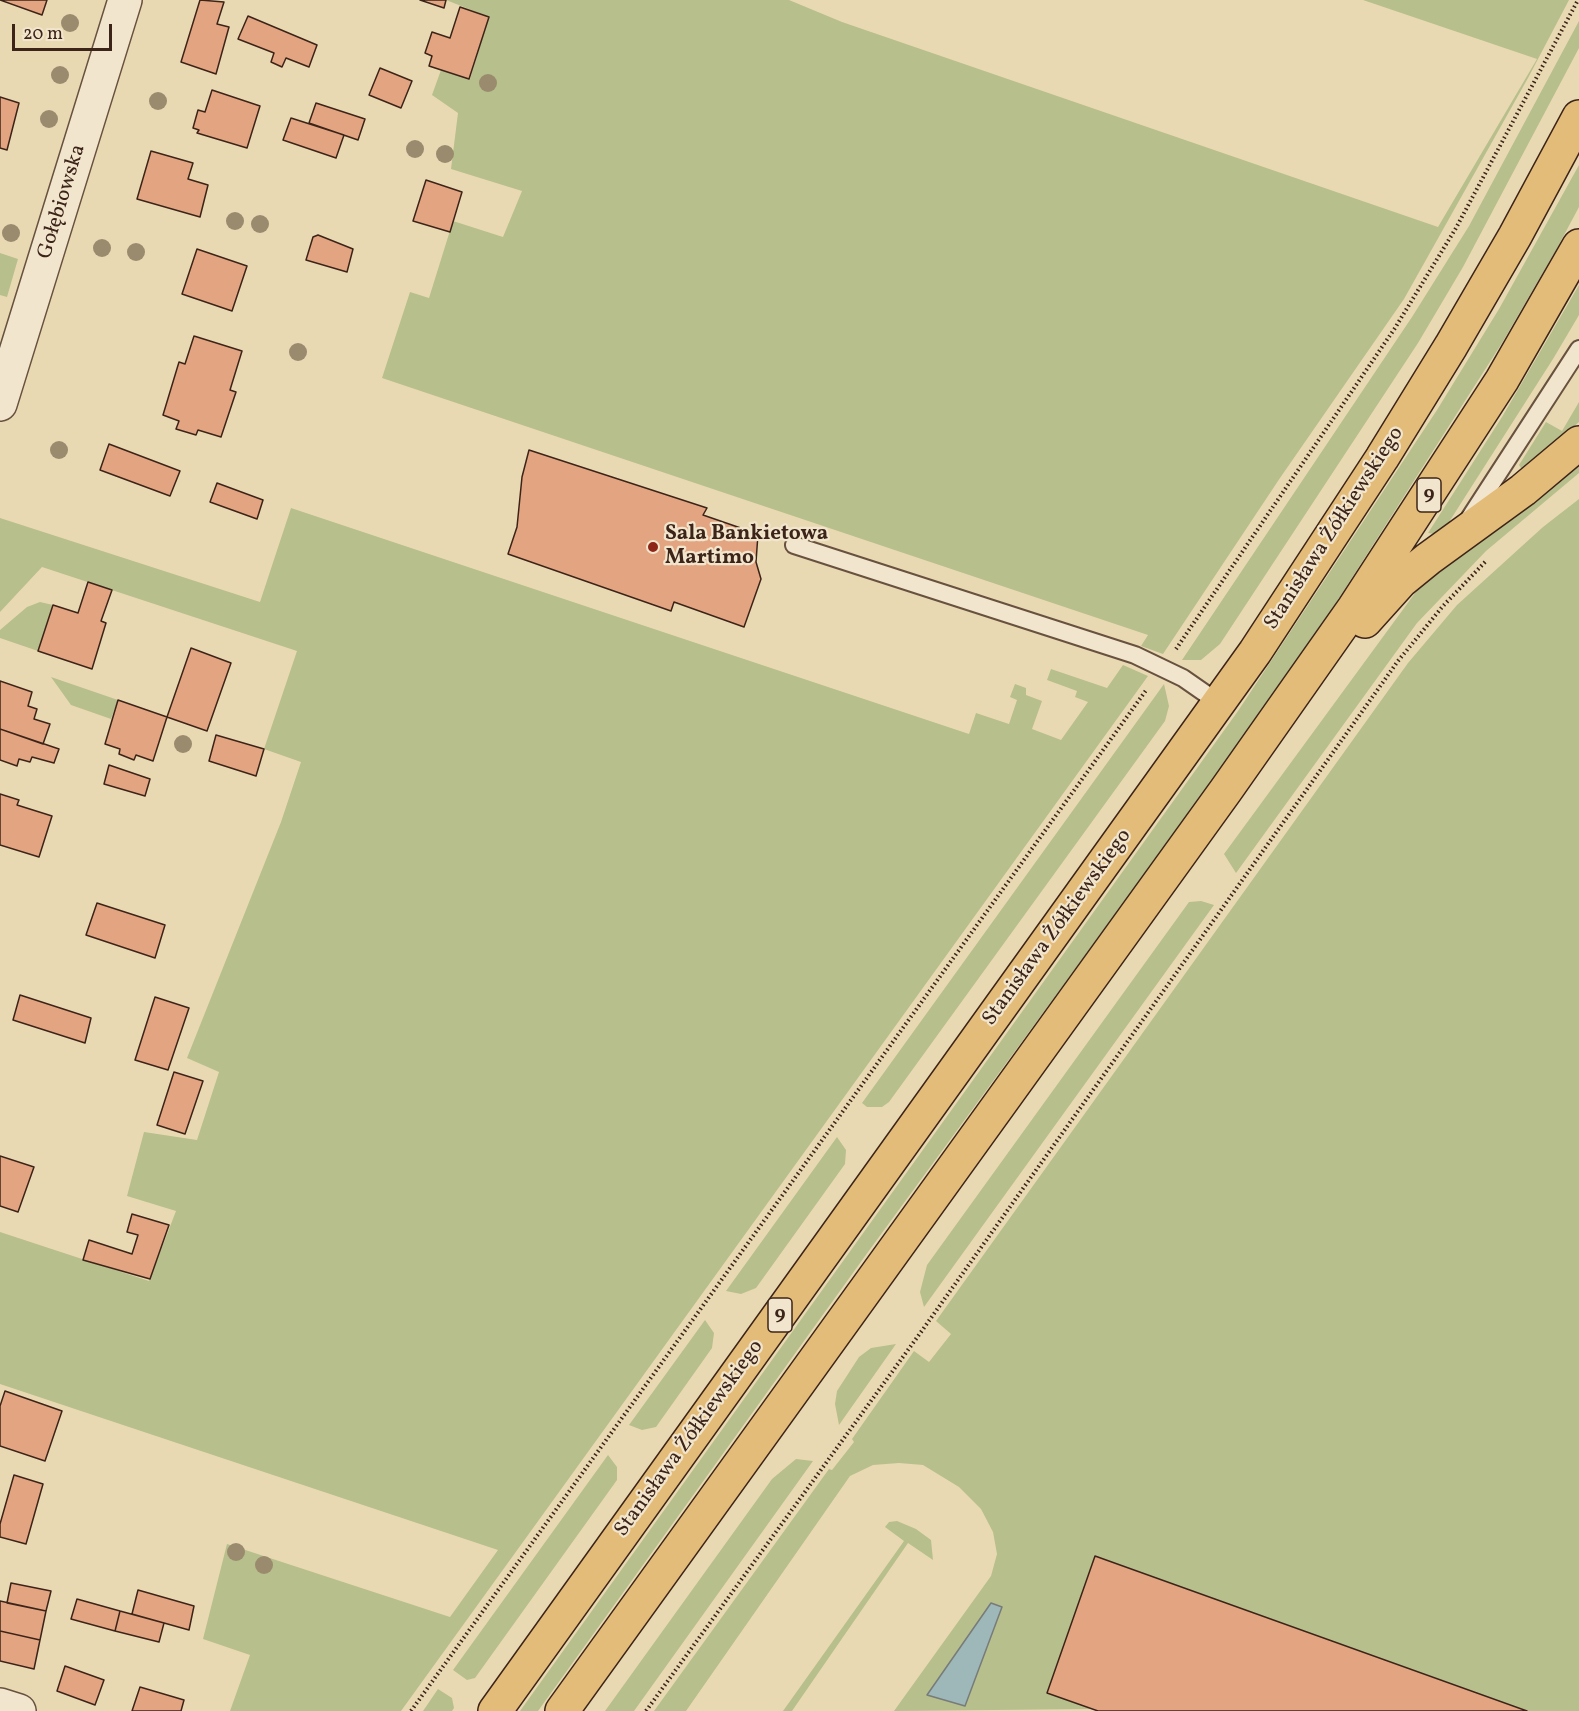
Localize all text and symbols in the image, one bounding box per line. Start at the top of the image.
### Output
scale bar [15,12,116,50]
text: 20 m [23,22,63,47]
street label: Gołębiowska [34,142,92,262]
street label: Stanisława Żółkiewskiego [1260,423,1410,635]
road number: 9 [1417,478,1441,512]
place label: Sala Bankietowa Martimo [665,522,828,572]
marker: Sala Bankietowa Martimo [646,540,660,554]
street label: Stanisława Żółkiewskiego [978,825,1138,1031]
road number: 9 [768,1298,792,1332]
street label: Stanisława Żółkiewskiego [610,1336,770,1542]

